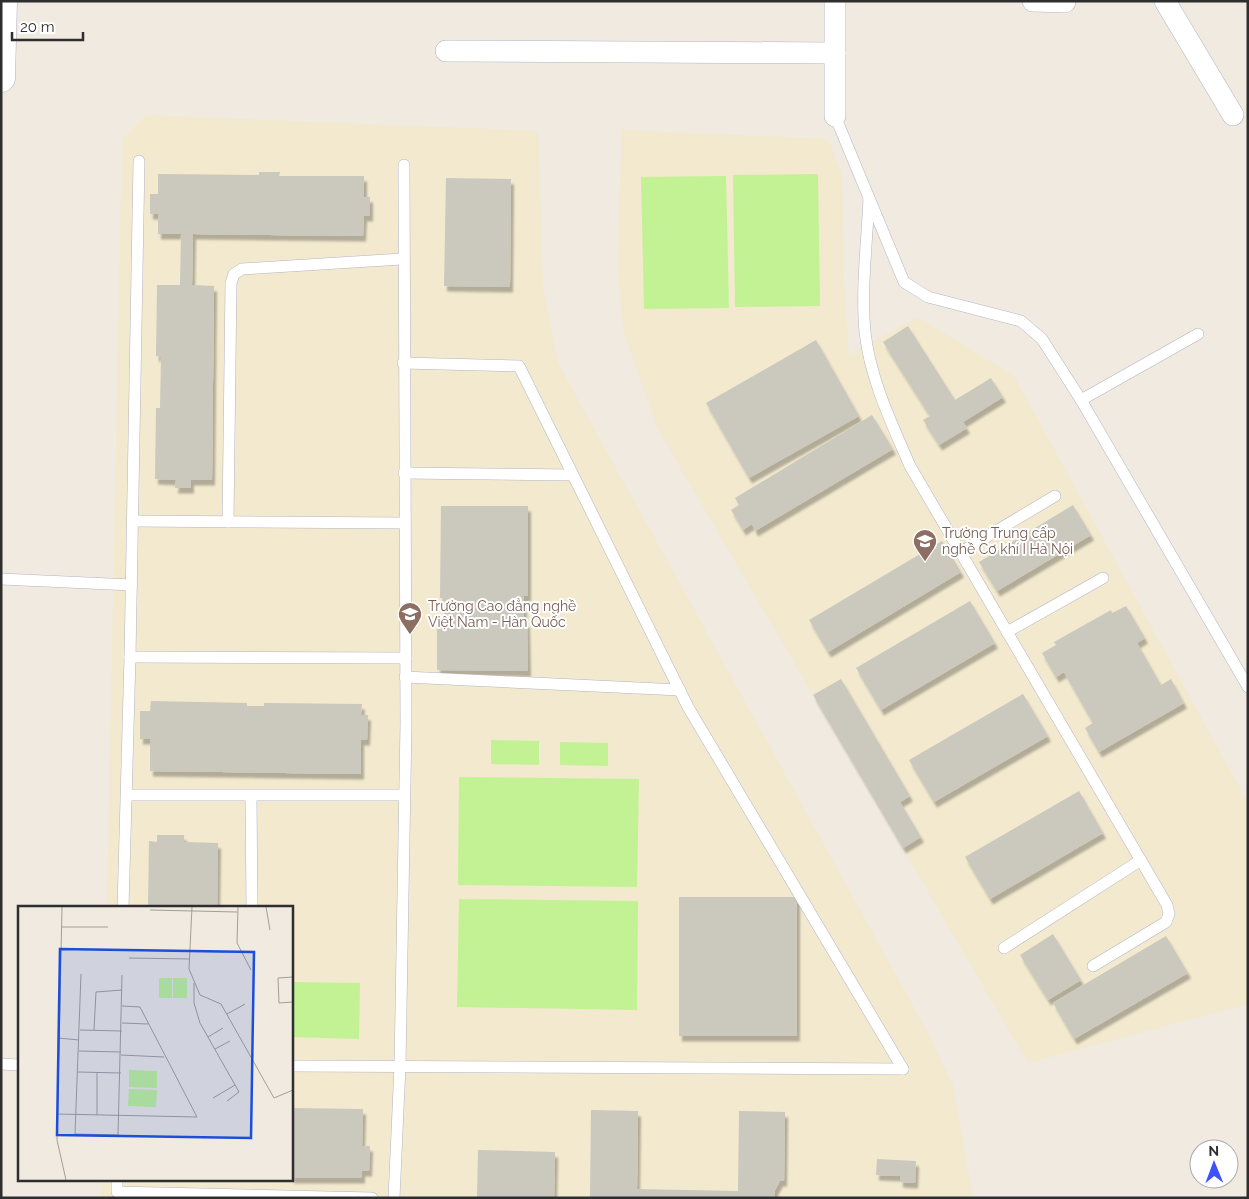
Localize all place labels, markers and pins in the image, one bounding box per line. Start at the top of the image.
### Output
place label: Trường Trung cấp nghề Cơ khí I Hà Nội [942,525,1073,557]
school or university icon: Trường Trung cấp nghề Cơ khí I Hà Nội [912,528,938,562]
place label: Trường Cao đẳng nghề Việt Nam - Hàn Quốc [428,598,576,630]
school or university icon: Trường Cao đẳng nghề Việt Nam - Hàn Quốc [397,601,423,635]

